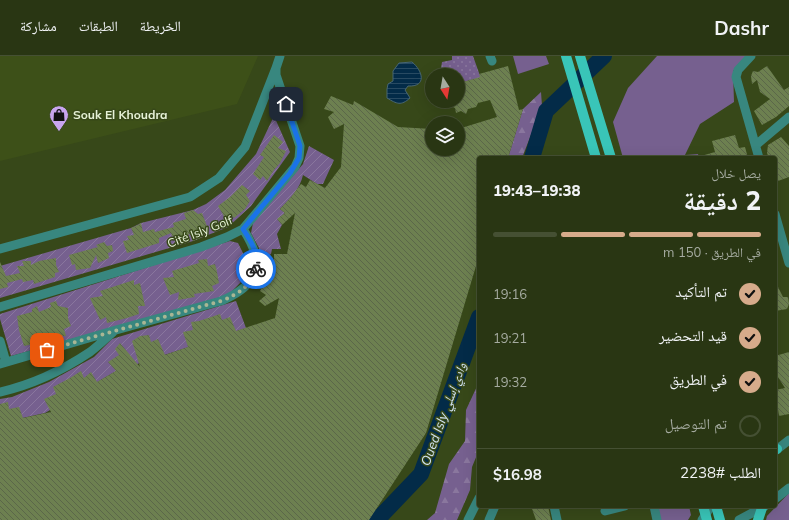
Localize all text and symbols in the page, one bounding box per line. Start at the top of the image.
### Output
text: Dashr [714,16,769,40]
text: مشاركة [20,17,57,35]
text: الطبقات [79,17,118,35]
text: الخريطة [140,17,181,35]
north arrow [425,68,465,108]
map controls [425,68,465,156]
pin [269,87,303,121]
icon: home [275,93,297,115]
shop icon: Souk El Khoudra [48,104,70,132]
place label: Souk El Khoudra [73,107,168,122]
button: layers [425,116,465,156]
text: يصل خلال [711,165,761,181]
text: 19:38–19:43 [493,181,580,200]
text: 2 دقيقة [683,184,761,217]
street label: Cité Isly Golf [165,212,236,251]
text: في الطريق · 150 m [663,244,761,260]
courier [236,249,276,289]
icon: bike [245,258,267,280]
text: تم التأكيد [675,282,727,301]
icon: check [739,283,761,305]
text: 19:16 [493,286,527,302]
text: قيد التحضير [659,326,727,345]
icon: check [739,327,761,349]
text: 19:21 [493,330,527,346]
pin [30,333,64,367]
icon: bag [36,339,58,361]
water label: Oued Isly وادي إسلي [417,360,472,469]
text: في الطريق [669,370,727,389]
icon: check [739,371,761,393]
text: 19:32 [493,374,527,390]
text: تم التوصيل [665,414,727,433]
text: الطلب #2238 [680,463,761,482]
text: $16.98 [493,465,542,484]

